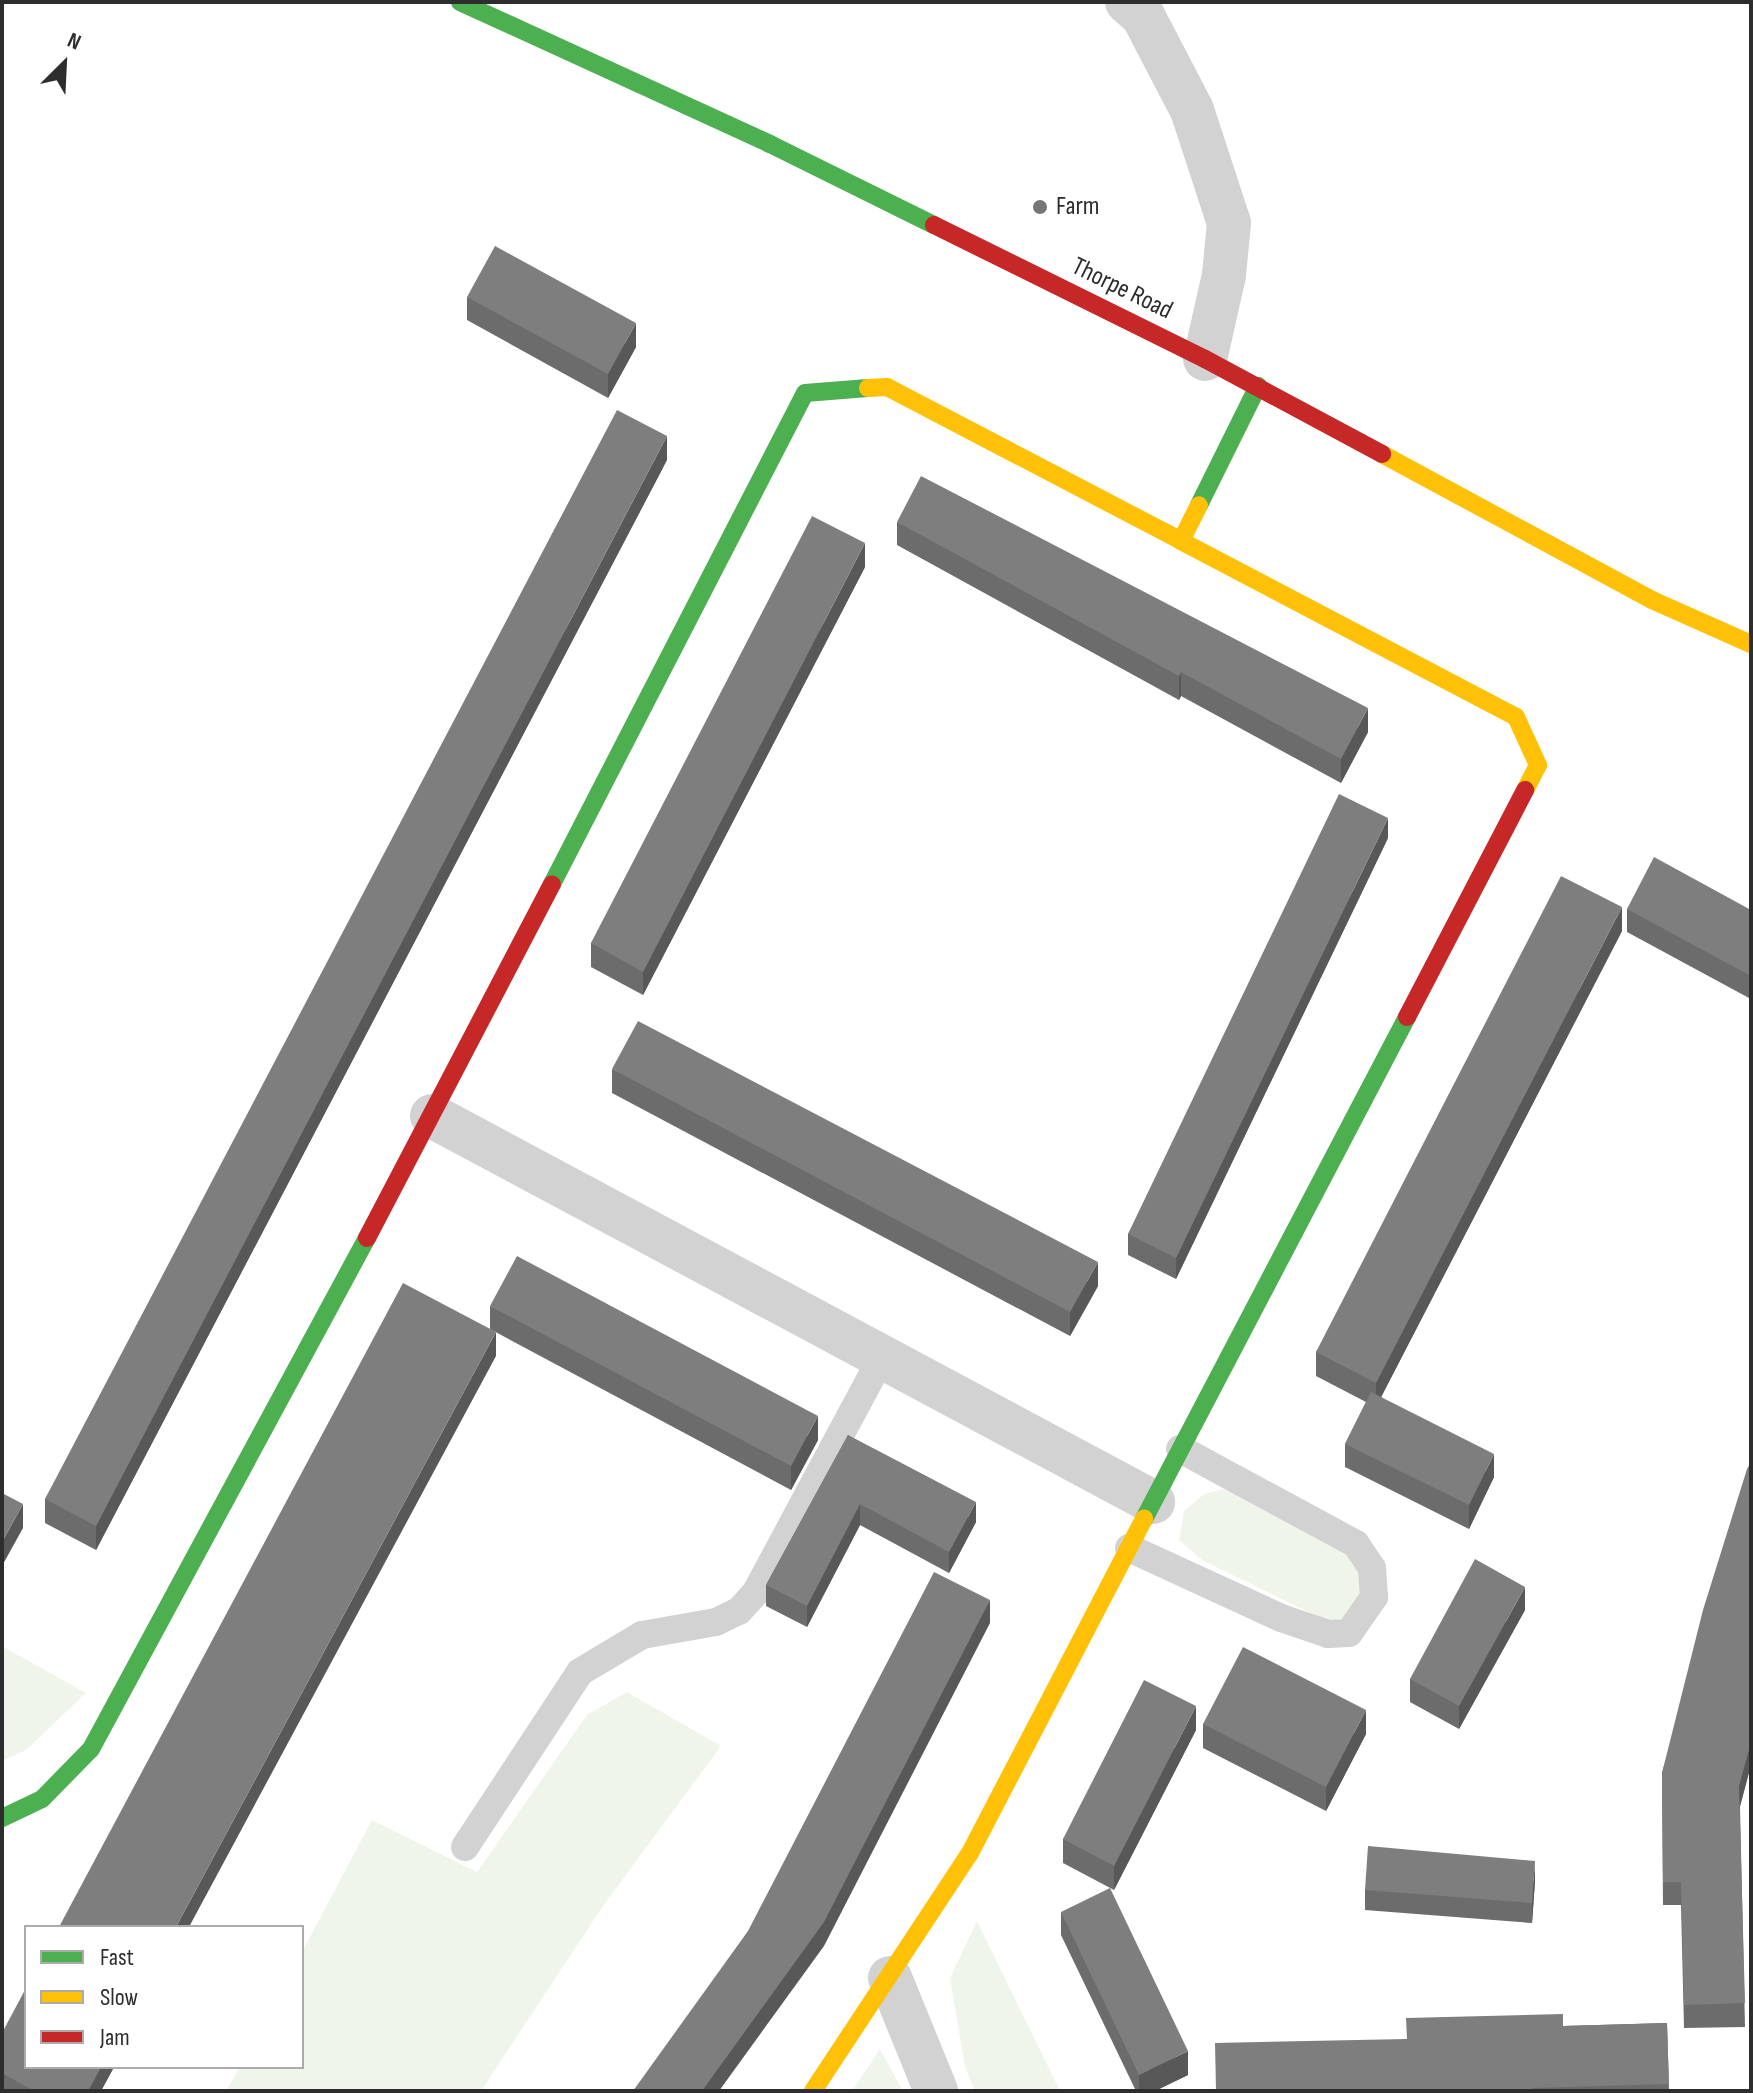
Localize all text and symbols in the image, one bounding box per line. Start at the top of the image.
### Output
north arrow [24,24,104,104]
text: N [63,27,85,56]
place label: Farm [1056,191,1100,223]
marker: Farm [1031,198,1049,216]
street label: Thorpe Road [1066,251,1178,327]
legend [24,1925,304,2069]
text: Fast [100,1943,134,1972]
text: Slow [100,1983,138,2012]
text: Jam [100,2023,130,2052]

